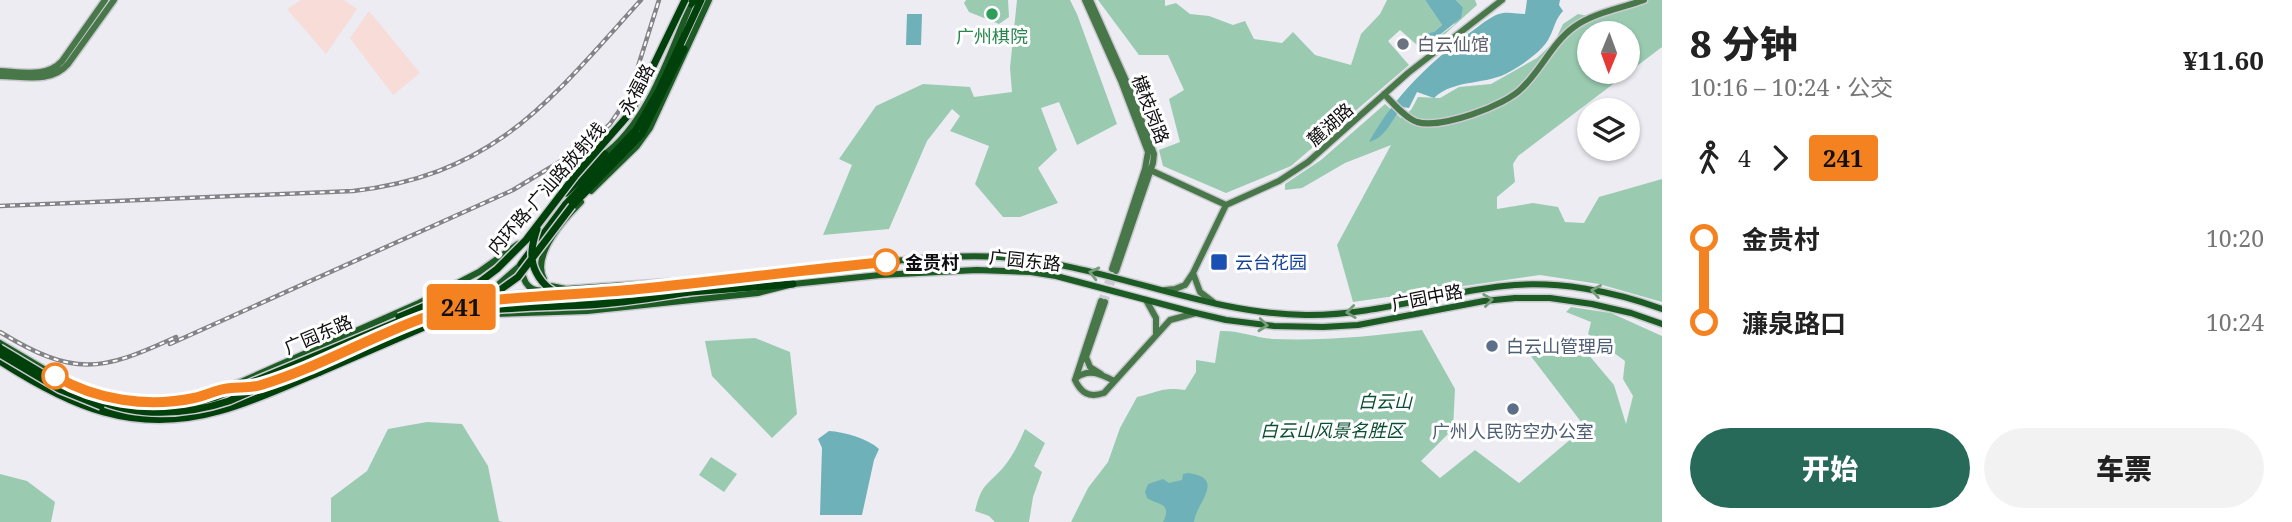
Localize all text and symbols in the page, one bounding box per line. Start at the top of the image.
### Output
marker: 广州棋院 [984,6,1000,22]
text: 8 分钟 [1690,17,1797,69]
north arrow [1577,21,1640,84]
map controls [1577,21,1640,161]
place label: 广州棋院 [956,24,1028,48]
place label: 白云仙馆 [1417,32,1489,56]
marker: 白云仙馆 [1395,36,1411,52]
text: ¥11.60 [2183,42,2264,78]
street label: 永福路 [613,60,659,118]
street label: 横枝岗路 [1127,71,1175,147]
text: 10:16 – 10:24 · 公交 [1690,71,1893,103]
street label: 麓湖路 [1302,97,1358,151]
button: layers [1577,98,1640,161]
street label: 内环路-广汕路放射线 [482,117,610,259]
icon: walk [1690,139,1728,177]
icon: forward [1761,139,1799,177]
text: 241 [1823,141,1864,174]
text: 4 [1738,142,1751,174]
text: 金贵村 [1742,221,1820,257]
text: 10:20 [2206,222,2264,254]
street label: 广园东路 [988,244,1062,276]
marker: 金贵村 [873,249,899,275]
place label: 金贵村 [905,250,959,274]
place label: 云台花园 [1235,250,1307,274]
marker: 云台花园 [1209,252,1229,272]
one-way arrow [1088,267,1100,281]
street label: 广园中路 [1389,278,1465,316]
line badge: 241 [421,284,501,330]
one-way arrow [1590,284,1602,299]
text: 241 [441,290,481,323]
one-way arrow [1482,293,1494,308]
one-way arrow [1345,305,1357,320]
text: 濂泉路口 [1742,305,1846,341]
text: 10:24 [2206,306,2264,338]
street label: 广园东路 [280,309,356,359]
one-way arrow [1258,317,1269,332]
place label: 白云山管理局 [1506,334,1614,358]
marker: 白云山管理局 [1484,338,1500,354]
unlabelled marker [42,363,68,389]
park label: 白云山 [1358,389,1413,413]
marker: 广州人民防空办公室 [1505,401,1521,417]
park label: 白云山风景名胜区 [1260,418,1407,442]
place label: 广州人民防空办公室 [1432,419,1594,443]
button: 开始 [1690,428,1970,508]
button: 车票 [1984,428,2264,508]

